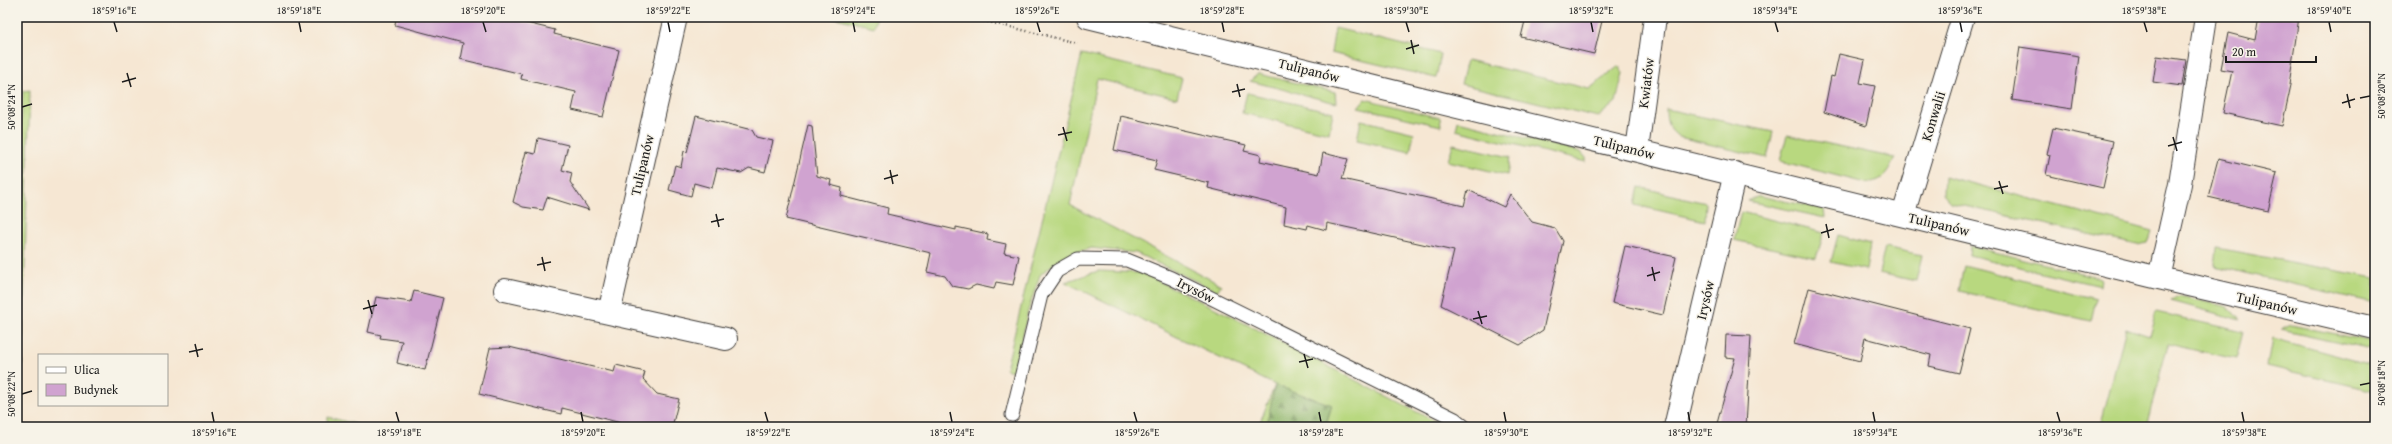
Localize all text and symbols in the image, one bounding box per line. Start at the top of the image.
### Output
text: 18°59'16"E [92,3,136,18]
text: 18°59'18"E [277,3,321,18]
text: 18°59'20"E [461,3,505,18]
text: 18°59'22"E [646,3,690,18]
text: 18°59'24"E [831,3,875,18]
text: 18°59'26"E [1015,3,1059,18]
text: 18°59'28"E [1200,3,1244,18]
text: 18°59'30"E [1384,3,1428,18]
text: 18°59'32"E [1569,3,1613,18]
text: 18°59'34"E [1753,3,1797,18]
text: 18°59'36"E [1938,3,1982,18]
text: 18°59'38"E [2122,3,2166,18]
text: 18°59'40"E [2307,3,2351,18]
scale bar [2226,38,2316,64]
text: 20 m [2232,43,2256,60]
street label: Tulipanów [1276,53,1342,87]
street label: Kwiatów [1633,57,1659,109]
text: 50°08'20"N [2374,73,2389,119]
text: 50°08'24"N [4,84,19,130]
street label: Konwalii [1916,88,1950,144]
street label: Tulipanów [1591,130,1657,164]
street label: Tulipanów [625,132,659,198]
street label: Tulipanów [1906,207,1972,241]
street label: Irysów [1174,272,1218,308]
street label: Irysów [1691,278,1719,322]
street label: Tulipanów [2234,286,2300,320]
legend [38,354,168,406]
text: 50°08'18"N [2374,360,2389,406]
text: Ulica [74,361,100,378]
text: 50°08'22"N [4,371,19,417]
text: Budynek [74,381,119,398]
text: 18°59'16"E [192,425,236,440]
text: 18°59'18"E [377,425,421,440]
text: 18°59'20"E [561,425,605,440]
text: 18°59'22"E [746,425,790,440]
text: 18°59'24"E [930,425,974,440]
text: 18°59'26"E [1115,425,1159,440]
text: 18°59'28"E [1299,425,1343,440]
text: 18°59'30"E [1484,425,1528,440]
text: 18°59'32"E [1668,425,1712,440]
text: 18°59'34"E [1853,425,1897,440]
text: 18°59'36"E [2038,425,2082,440]
text: 18°59'38"E [2222,425,2266,440]

